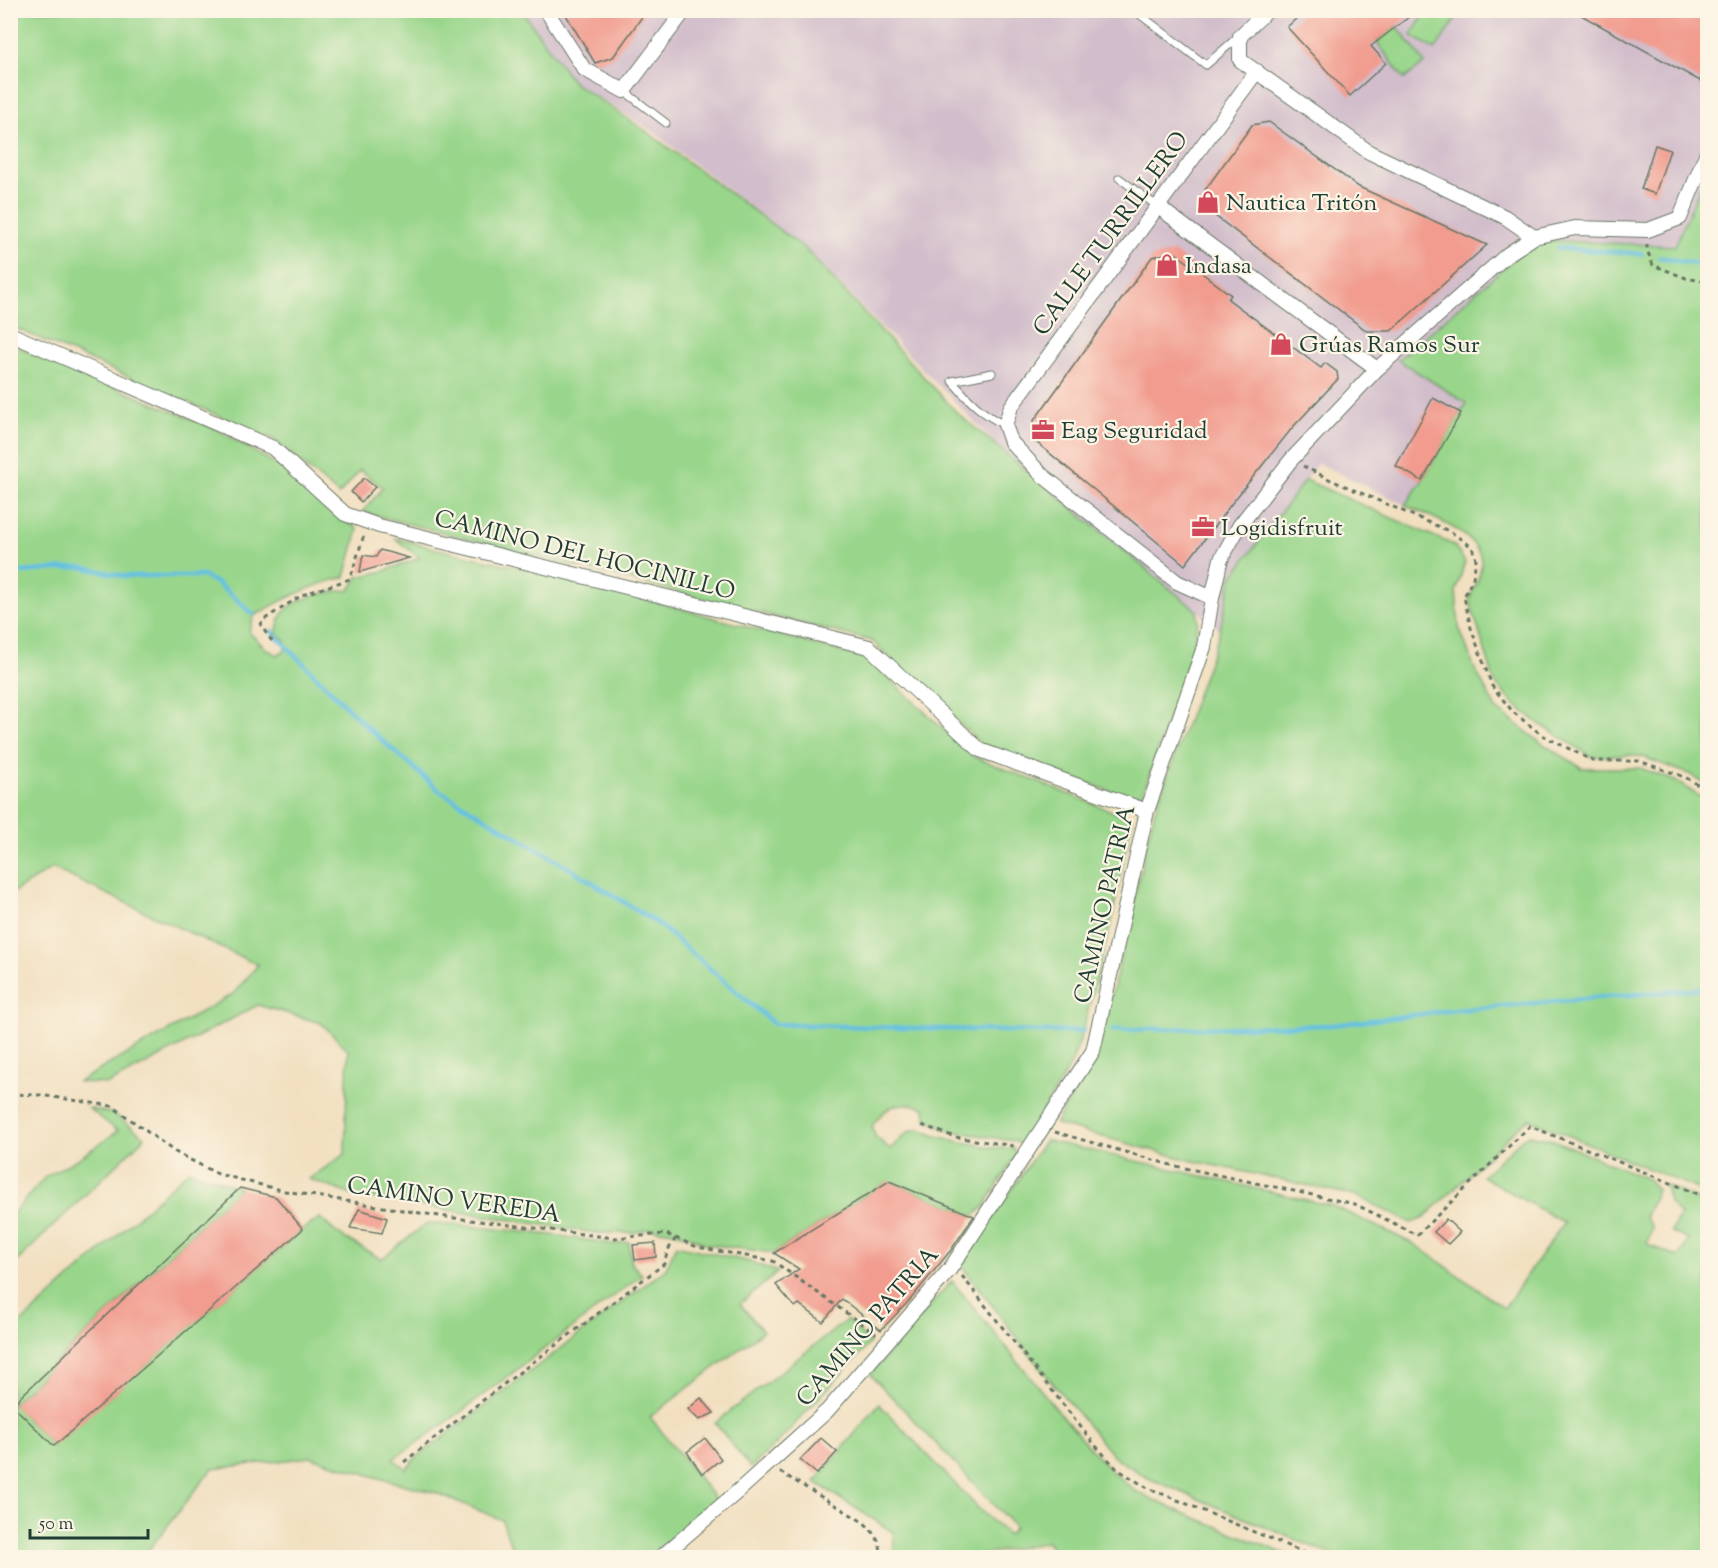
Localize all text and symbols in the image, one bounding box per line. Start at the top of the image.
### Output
street label: CALLE TURRILLERO [1026,125,1198,344]
place label: Nautica Tritón [1226,187,1378,221]
shop icon: Nautica Tritón [1195,189,1221,215]
place label: Indasa [1185,250,1252,284]
shop icon: Indasa [1154,252,1180,278]
place label: Grúas Ramos Sur [1299,329,1480,363]
shop icon: Grúas Ramos Sur [1268,331,1294,357]
place label: Eag Seguridad [1061,415,1208,449]
office icon: Eag Seguridad [1030,417,1056,443]
street label: CAMINO DEL HOCINILLO [431,502,738,610]
place label: Logidisfruit [1221,512,1343,546]
office icon: Logidisfruit [1190,514,1216,540]
street label: CAMINO PATRIA [1067,801,1145,1007]
street label: CAMINO VEREDA [345,1169,563,1233]
street label: CAMINO PATRIA [789,1239,948,1415]
scale bar [30,1502,148,1540]
text: 50 m [38,1512,74,1538]

